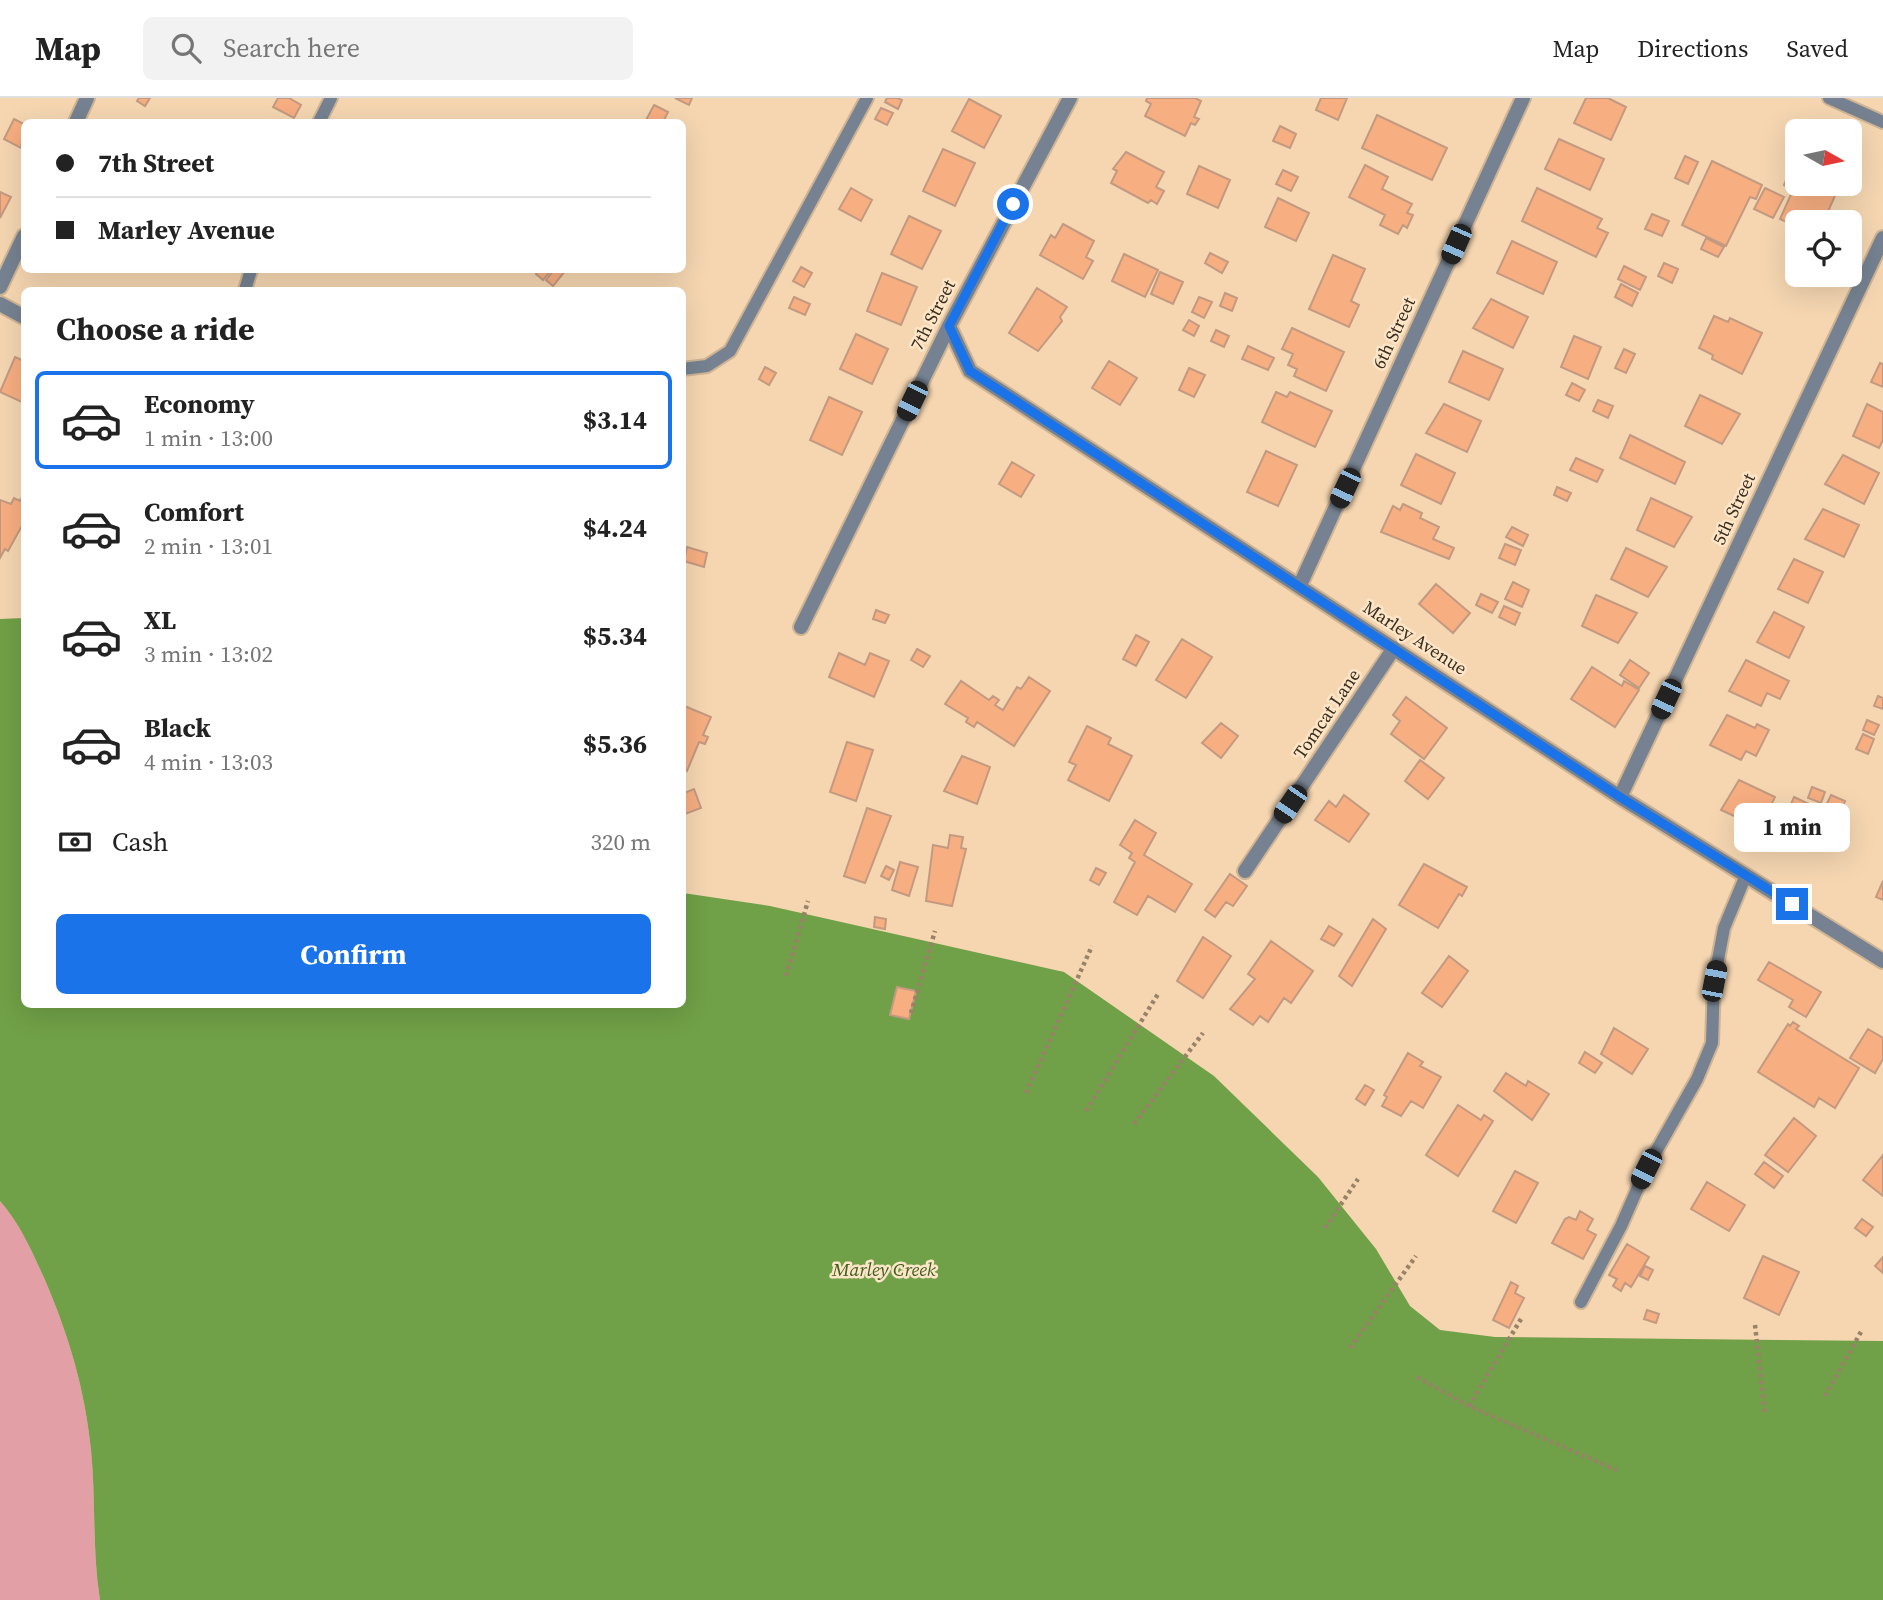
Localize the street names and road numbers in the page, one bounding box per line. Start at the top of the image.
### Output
street label: 7th Street [904,275,961,354]
street label: 6th Street [1366,293,1421,373]
street label: 5th Street [1706,469,1761,549]
street label: Marley Avenue [1358,595,1472,681]
street label: Tomcat Lane [1287,664,1366,764]

